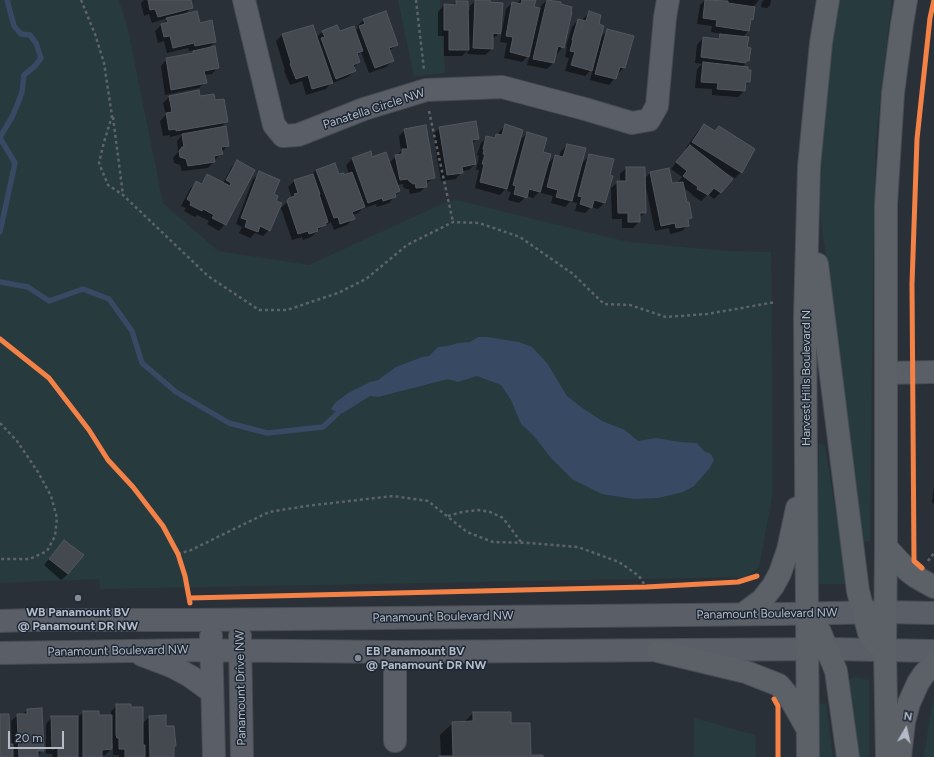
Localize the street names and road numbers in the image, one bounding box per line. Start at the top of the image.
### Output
street label: Panatella Circle NW [321,86,427,132]
street label: Harvest Hills Boulevard N [799,310,813,446]
street label: Panamount Boulevard NW [696,606,838,622]
street label: Panamount Boulevard NW [372,609,514,625]
street label: Panamount Drive NW [233,630,249,746]
street label: Panamount Boulevard NW [47,643,189,659]

